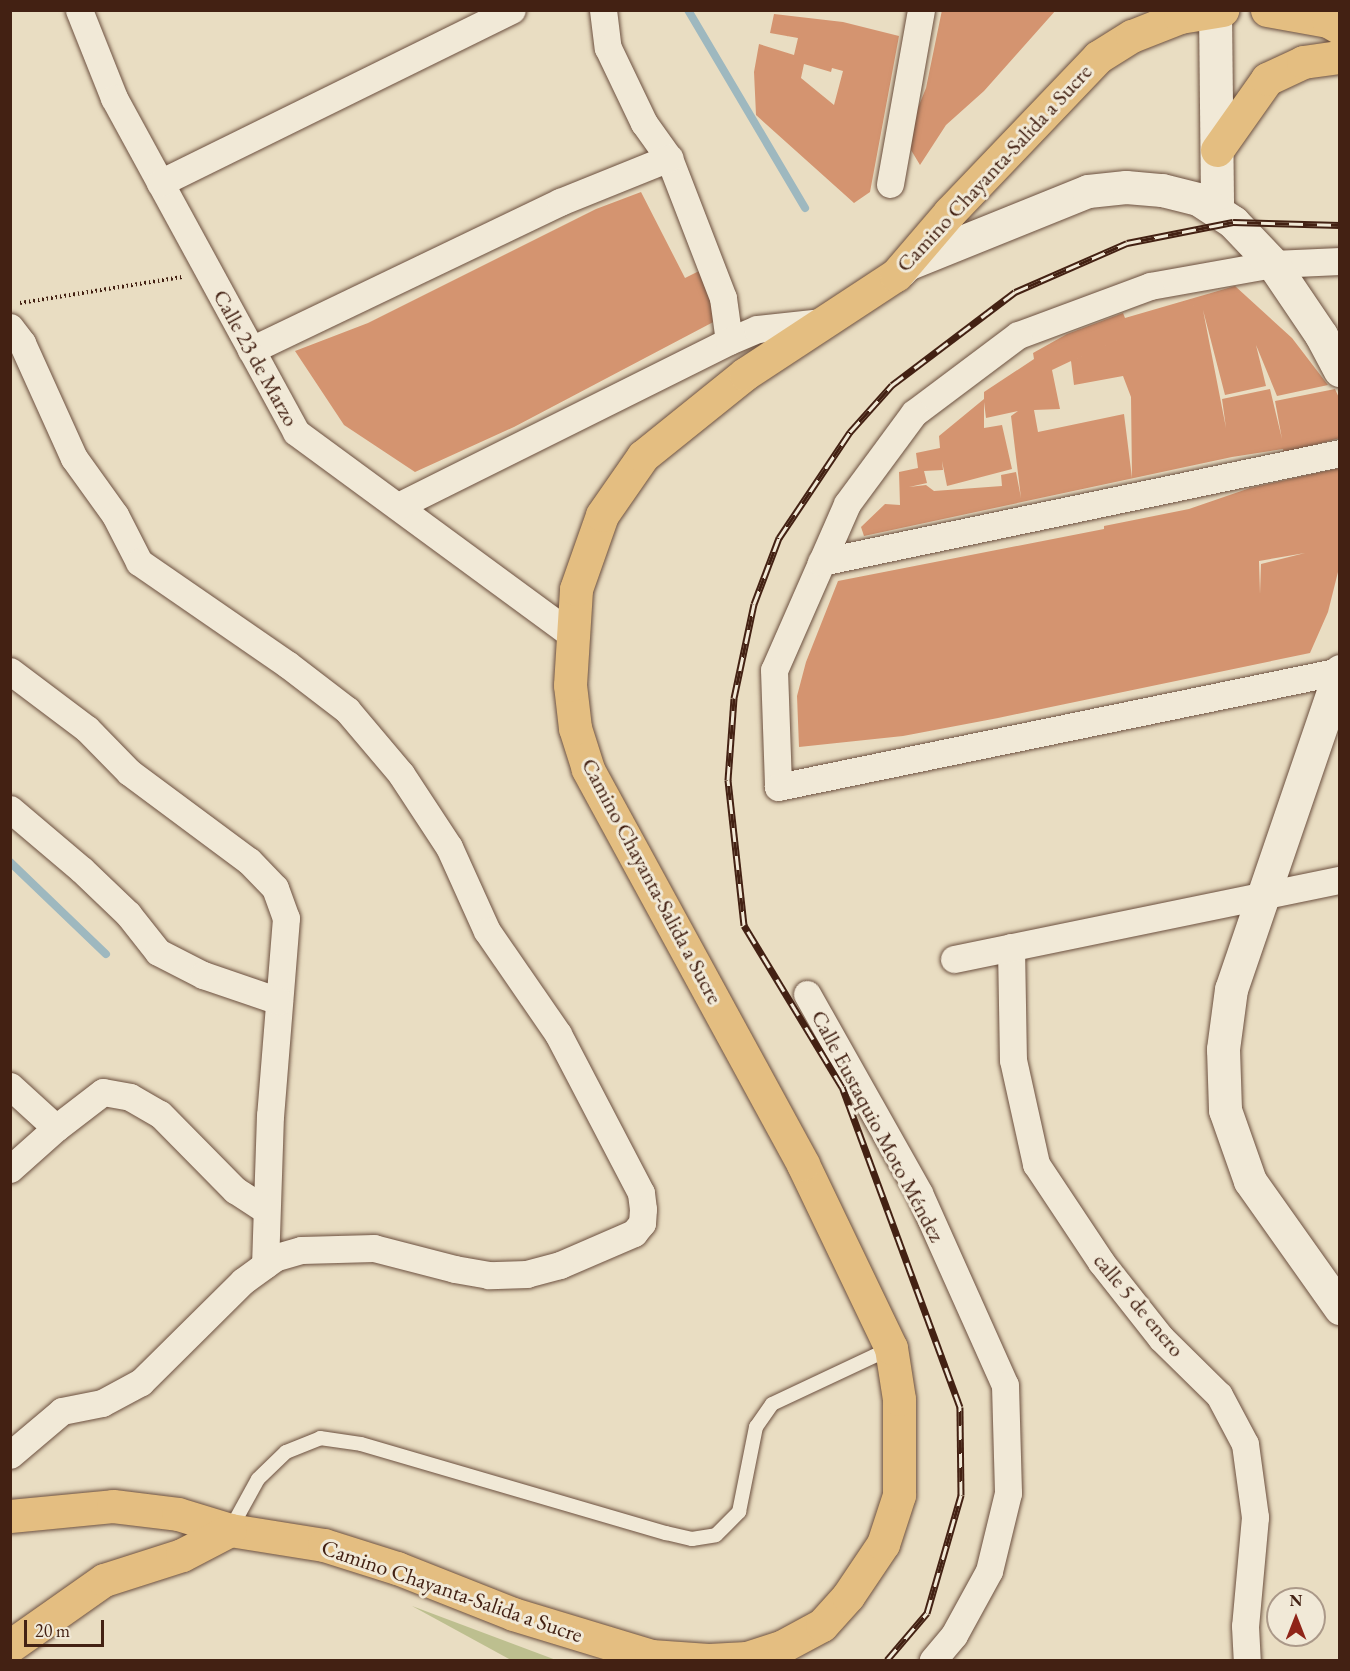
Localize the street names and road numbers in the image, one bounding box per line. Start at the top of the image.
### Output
street label: Camino Chayanta-Salida a Sucre [891,59,1097,277]
street label: Calle 23 de Marzo [208,285,304,431]
street label: Camino Chayanta-Salida a Sucre [576,754,728,1008]
street label: Calle Eustaquio Moto Méndez [806,1006,950,1246]
street label: calle 5 de enero [1088,1248,1190,1362]
street label: Camino Chayanta-Salida a Sucre [318,1534,586,1648]

